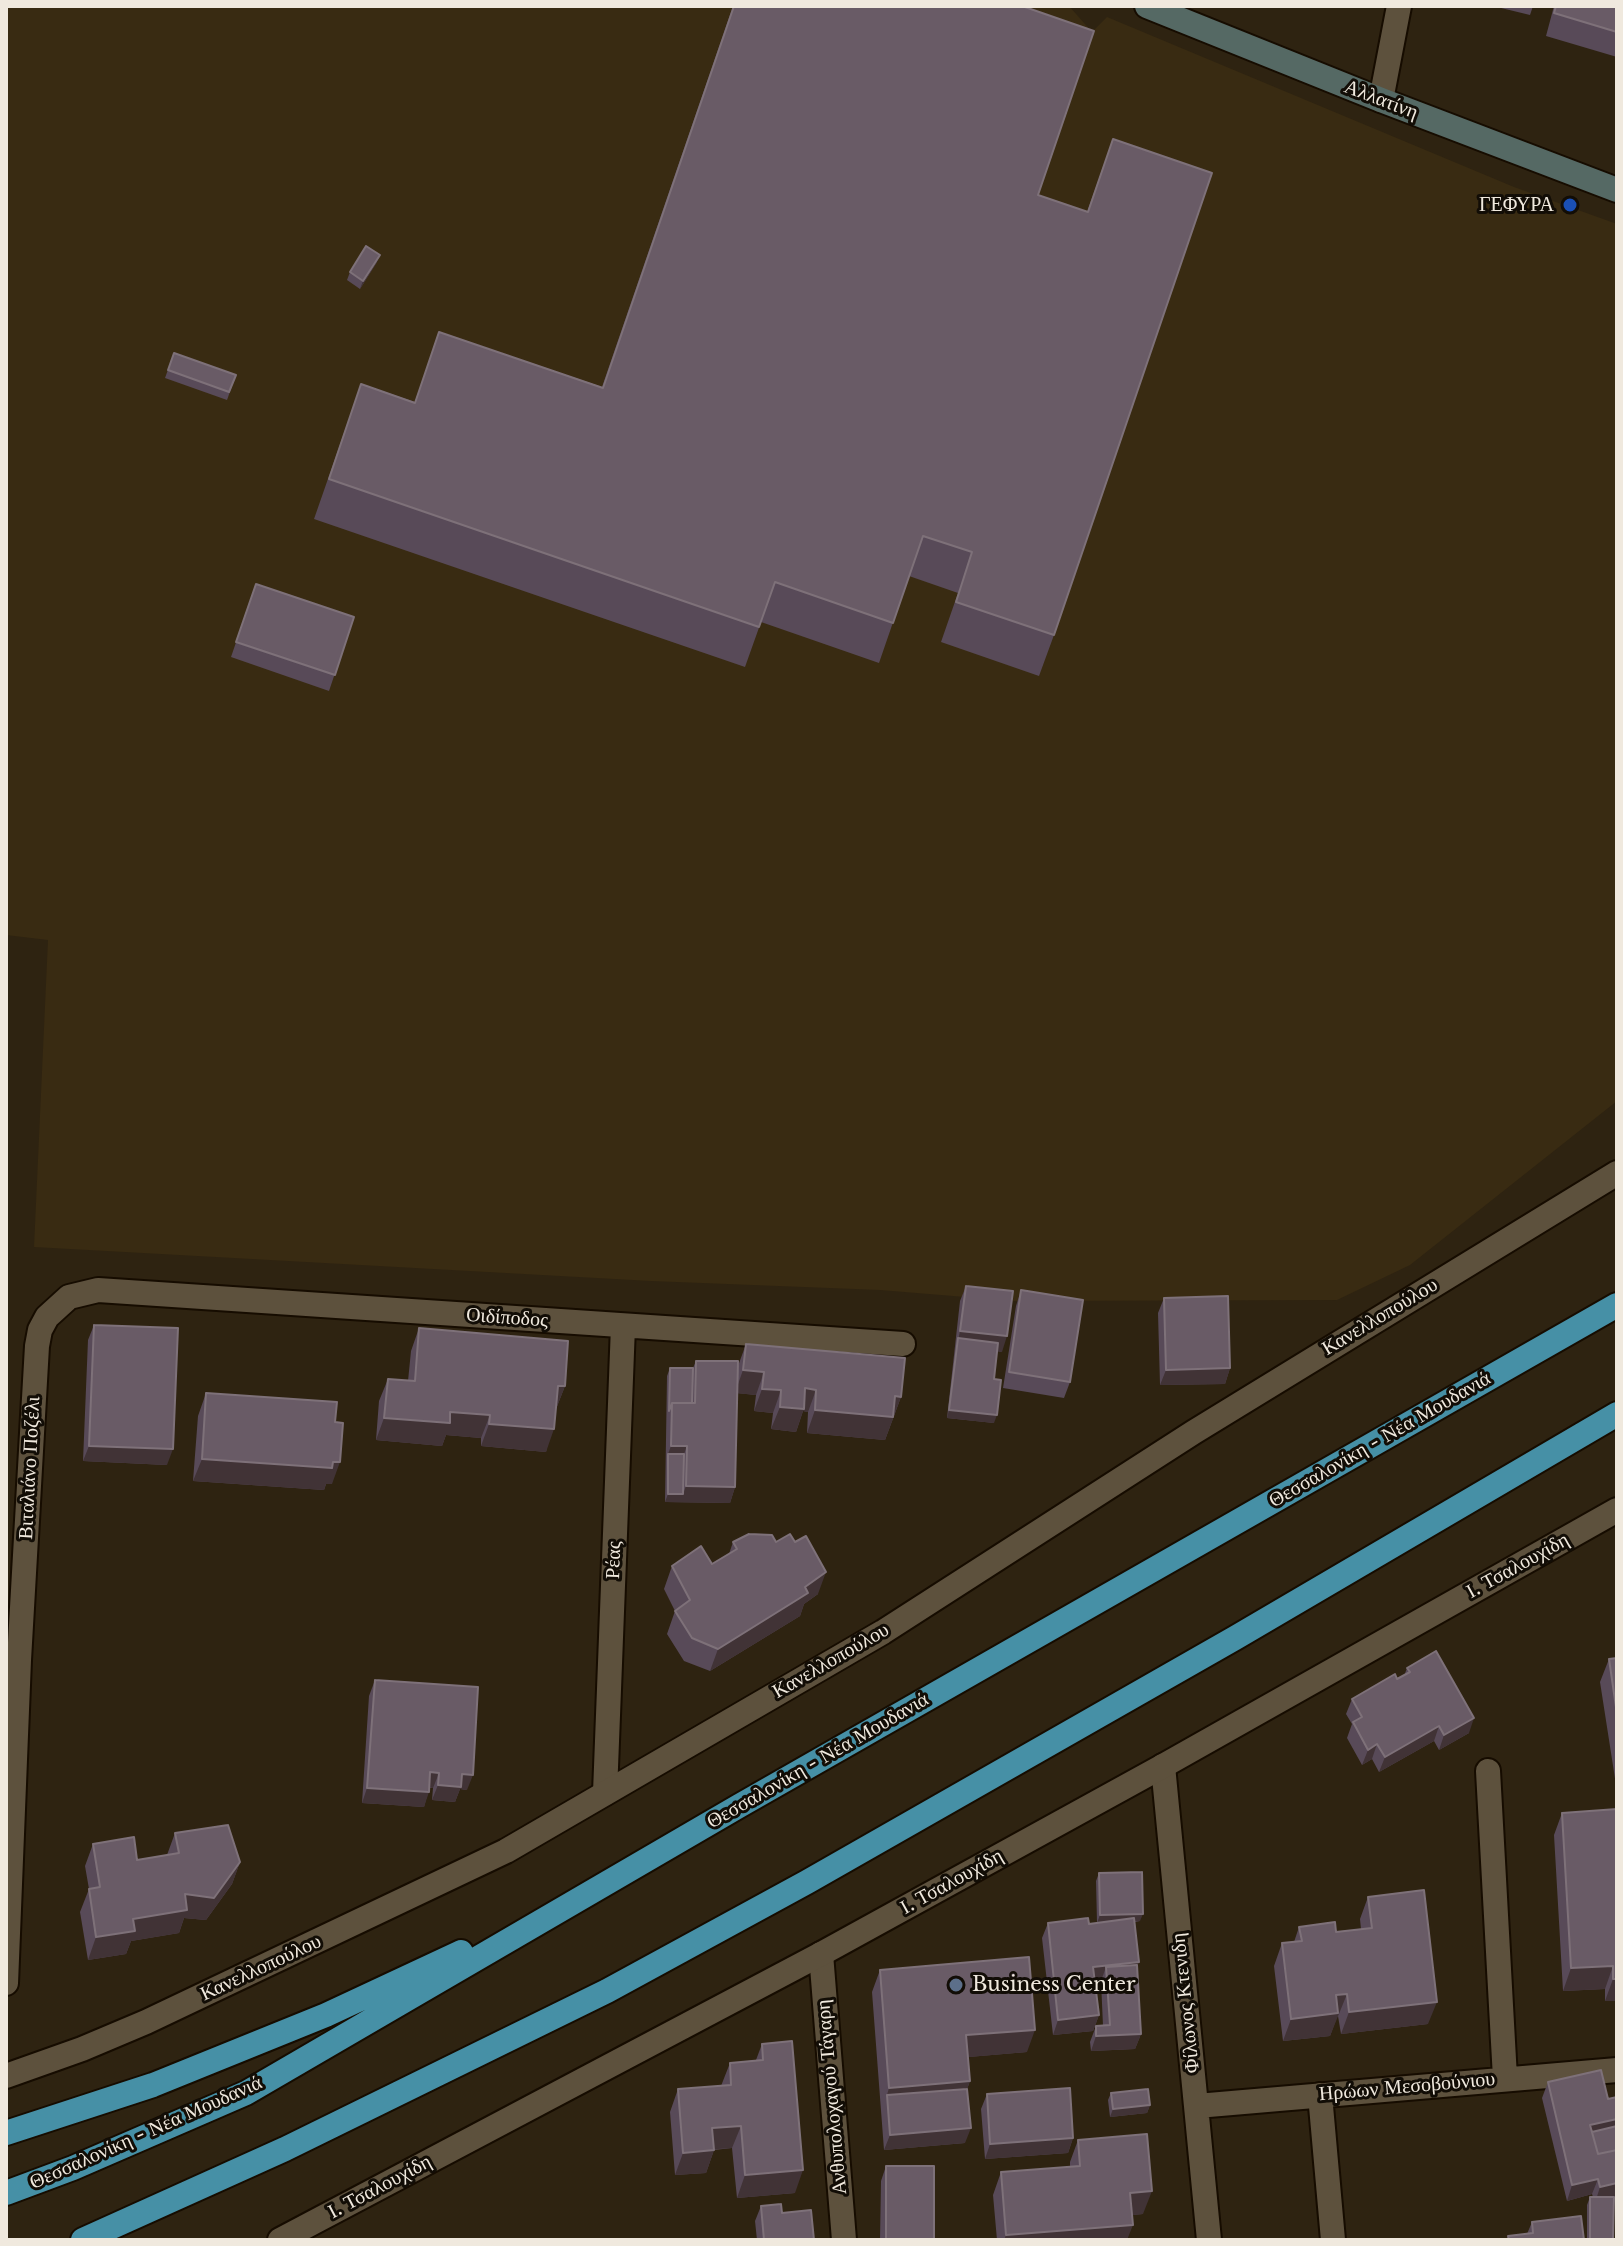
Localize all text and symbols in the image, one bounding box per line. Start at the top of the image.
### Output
street label: Αλλατίνη [1341,75,1421,125]
place label: ΓΕΦΥΡΑ [1479,193,1554,217]
marker: ΓΕΦΥΡΑ [1561,196,1579,214]
street label: Κανελλοπούλου [1318,1273,1442,1361]
street label: Οιδίποδος [465,1303,549,1333]
street label: Θεσσαλονίκη - Νέα Μουδανιά [1265,1367,1495,1513]
street label: Βιταλιάνο Ποζέλι [14,1396,46,1540]
street label: Ι. Τσαλουχίδη [1463,1528,1573,1604]
street label: Ρέας [601,1541,627,1579]
street label: Κανελλοπούλου [768,1618,894,1704]
street label: Θεσσαλονίκη - Νέα Μουδανιά [703,1688,933,1834]
street label: Ι. Τσαλουχίδη [897,1844,1007,1920]
street label: Κανελλοπούλου [197,1930,325,2006]
street label: Φίλωνος Κτενιδη [1167,1932,1205,2074]
place label: Business Center [972,1973,1136,1997]
marker: Business Center [947,1976,965,1994]
street label: Ανθυπολοχαγού Τάγαρη [812,1998,852,2196]
street label: Ηρώων Μεσοβούνιου [1318,2067,1496,2107]
street label: Θεσσαλονίκη - Νέα Μουδανιά [26,2071,266,2195]
street label: Ι. Τσαλουχίδη [324,2150,436,2224]

